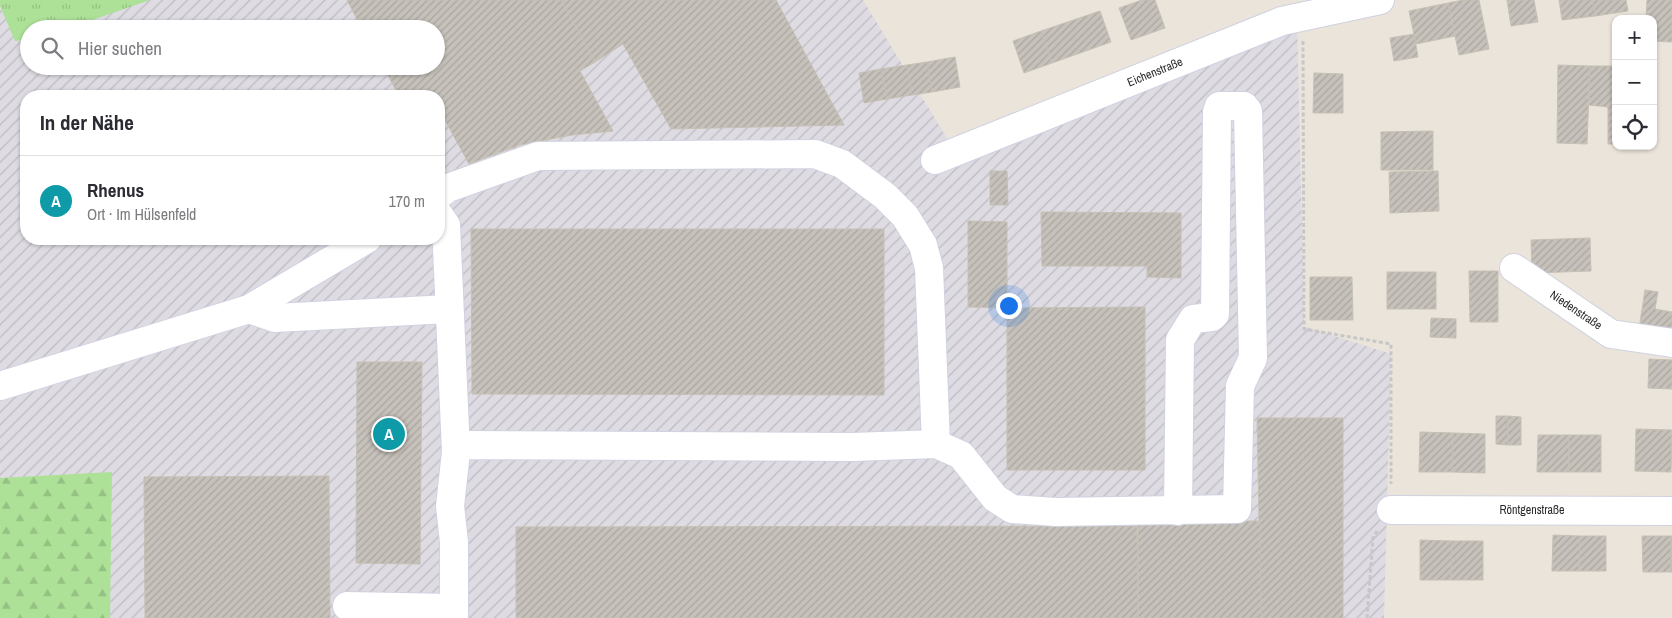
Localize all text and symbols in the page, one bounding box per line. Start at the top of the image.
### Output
map controls [1612,15,1657,150]
button: + [1612,15,1657,60]
search box [20,20,445,75]
icon: search [38,34,66,62]
text: Hier suchen [78,35,162,61]
street label: Eichenstraße [1125,54,1185,90]
button: − [1612,60,1657,105]
button: locate [1612,105,1657,150]
text: In der Nähe [40,108,134,137]
text: Rhenus [87,177,144,203]
text: A [51,190,61,212]
text: 170 m [389,190,425,212]
text: Ort · Im Hülsenfeld [87,203,196,225]
street label: Niedenstraße [1547,287,1605,333]
your location [996,293,1022,319]
pin: A [373,415,405,453]
street label: Röntgenstraße [1499,502,1565,518]

